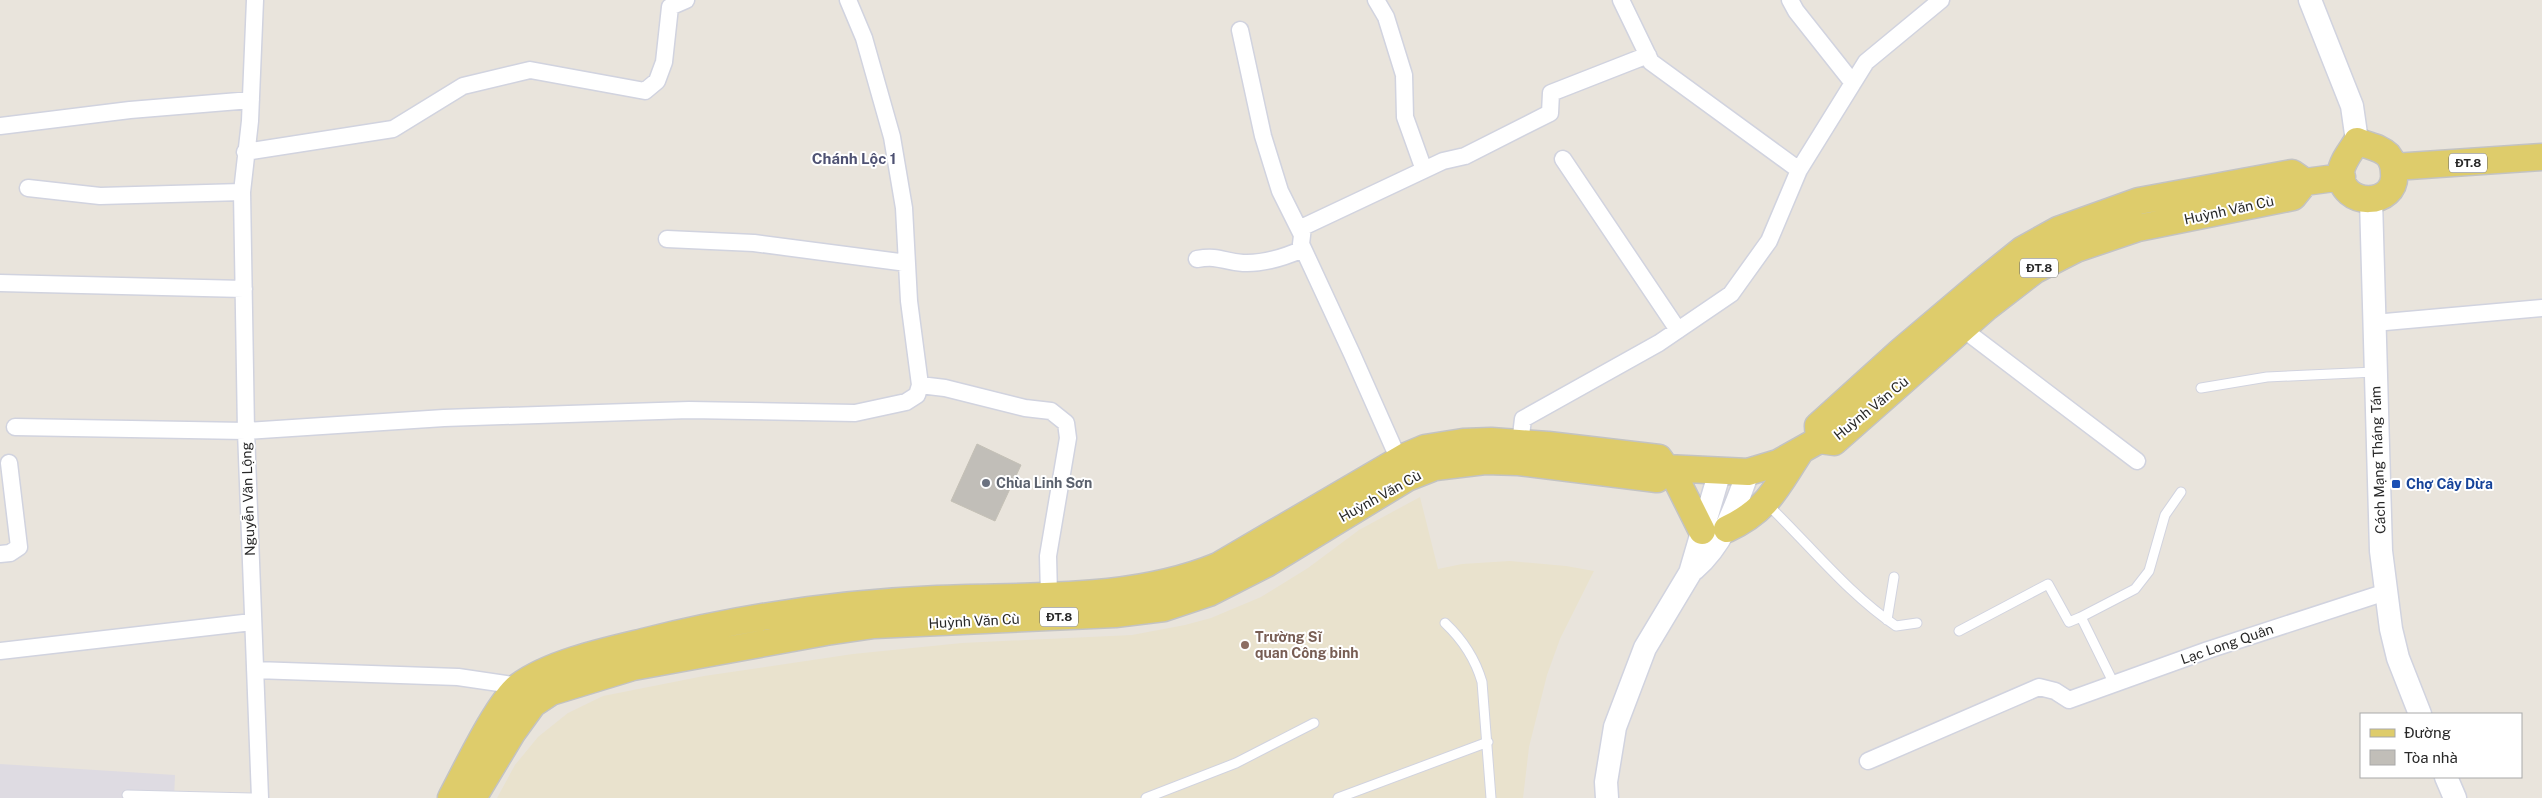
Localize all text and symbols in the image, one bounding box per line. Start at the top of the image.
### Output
district label: Chánh Lộc 1 [812,150,896,167]
road number: ĐT.8 [2449,154,2487,172]
street label: Huỳnh Văn Cù [2183,193,2275,227]
road number: ĐT.8 [2020,258,2058,278]
street label: Huỳnh Văn Cù [1830,373,1912,443]
street label: Cách Mạng Tháng Tám [2367,386,2389,534]
street label: Nguyễn Văn Lộng [238,441,258,556]
street label: Huỳnh Văn Cù [1336,467,1424,525]
place label: Chùa Linh Sơn [996,475,1092,491]
place label: Chợ Cây Dừa [2406,476,2493,492]
marker: Chùa Linh Sơn [980,477,992,489]
marker: Chợ Cây Dừa [2390,478,2402,490]
road number: ĐT.8 [1040,608,1078,626]
street label: Huỳnh Văn Cù [928,611,1020,631]
street label: Lạc Long Quân [2179,621,2275,667]
place label: Trường Sĩ quan Công binh [1255,629,1359,661]
marker: Trường Sĩ quan Công binh [1239,639,1251,651]
legend [2360,713,2522,778]
text: Đường [2404,724,2451,741]
text: Tòa nhà [2404,749,2458,766]

